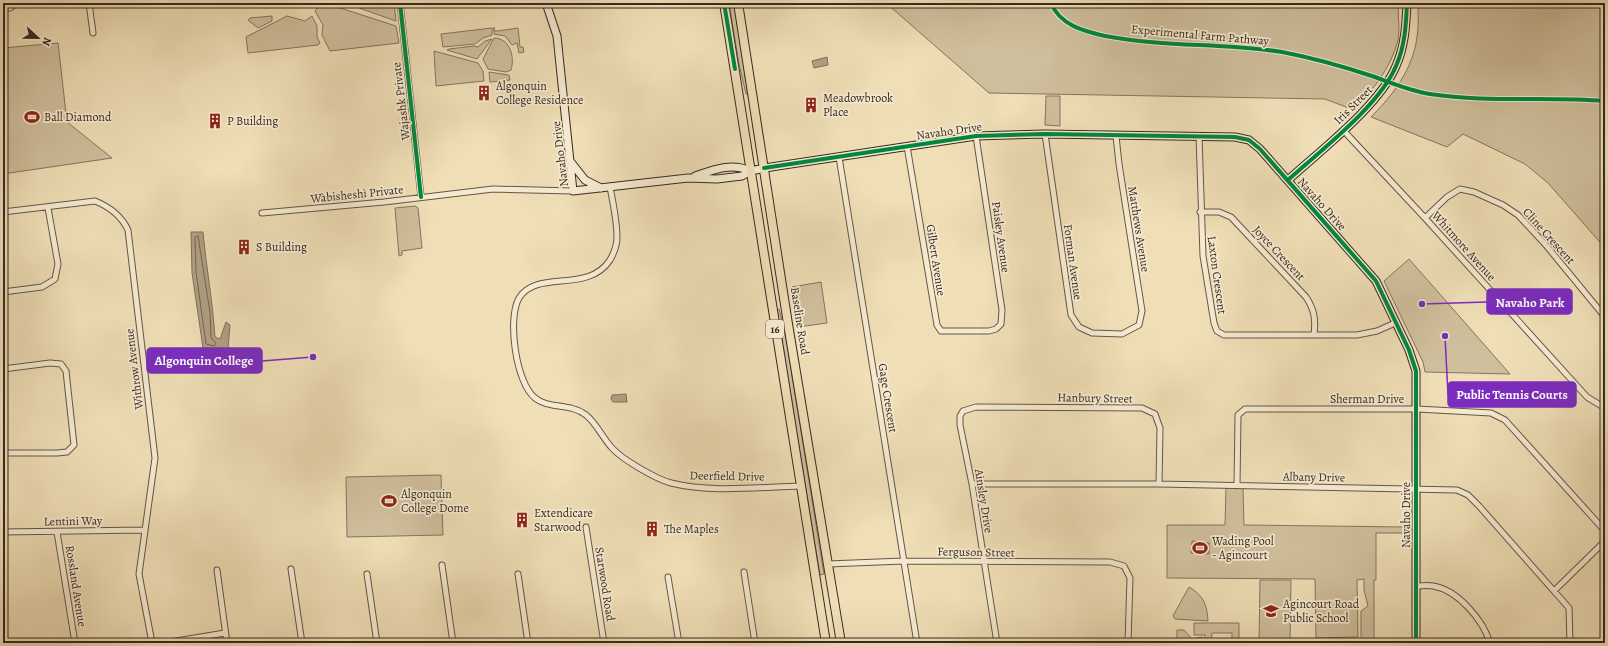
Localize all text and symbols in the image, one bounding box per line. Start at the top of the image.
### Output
north arrow [18,18,58,58]
street label: Experimental Farm Pathway [1130,21,1270,49]
text: N [38,35,55,48]
street label: Wajashk Private [388,61,414,142]
place label: Algonquin College Residence [495,78,583,108]
street label: Iris Street [1330,82,1376,128]
building icon: Algonquin College Residence [475,84,493,102]
place label: Meadowbrook Place [823,90,893,120]
building icon: Meadowbrook Place [802,96,820,114]
sports icon: Ball Diamond [23,108,41,126]
place label: Ball Diamond [44,109,112,125]
building icon: P Building [206,112,224,130]
place label: P Building [227,113,278,129]
street label: Navaho Drive [915,118,983,144]
street label: Navaho Drive [548,120,572,188]
street label: Navaho Drive [1294,174,1350,234]
street label: Wàbisheshì Private [309,181,404,207]
street label: Matthews Avenue [1124,185,1154,273]
street label: Paisley Avenue [988,200,1014,274]
street label: Cline Crescent [1519,204,1579,268]
street label: Whitmore Avenue [1428,207,1500,284]
street label: Joyce Crescent [1249,222,1309,284]
street label: Gilbert Avenue [922,223,950,297]
street label: Forman Avenue [1060,223,1086,301]
street label: Laxton Crescent [1204,235,1230,315]
building icon: S Building [235,238,253,256]
place label: S Building [256,239,307,255]
street label: Baseline Road [787,286,813,357]
callout: Navaho Park [1487,289,1572,314]
text: Navaho Park [1496,294,1565,311]
road number: 16 [766,320,784,338]
street label: Withrow Avenue [121,328,147,411]
callout: Algonquin College [147,348,262,373]
text: Algonquin College [153,352,254,369]
street label: Gage Crescent [875,362,901,434]
callout: Public Tennis Courts [1448,382,1576,407]
text: Public Tennis Courts [1456,386,1568,403]
street label: Hanbury Street [1057,389,1133,407]
street label: Sherman Drive [1330,391,1404,407]
street label: Deerfield Drive [689,467,765,485]
street label: Ainsley Drive [971,467,997,534]
street label: Albany Drive [1282,468,1345,486]
street label: Navaho Drive [1398,482,1414,548]
place label: Algonquin College Dome [400,486,469,516]
sports icon: Algonquin College Dome [380,492,398,510]
place label: Extendicare Starwood [534,505,593,535]
building icon: Extendicare Starwood [513,511,531,529]
street label: Lentini Way [44,512,103,530]
building icon: The Maples [643,520,661,538]
place label: The Maples [664,521,719,537]
place label: Wading Pool - Agincourt [1211,533,1274,563]
sports icon: Wading Pool - Agincourt [1191,539,1209,557]
street label: Ferguson Street [937,543,1015,561]
street label: Rossland Avenue [62,544,90,628]
street label: Starwood Road [591,546,619,623]
place label: Agincourt Road Public School [1282,596,1360,626]
school or university icon: Agincourt Road Public School [1262,602,1280,620]

